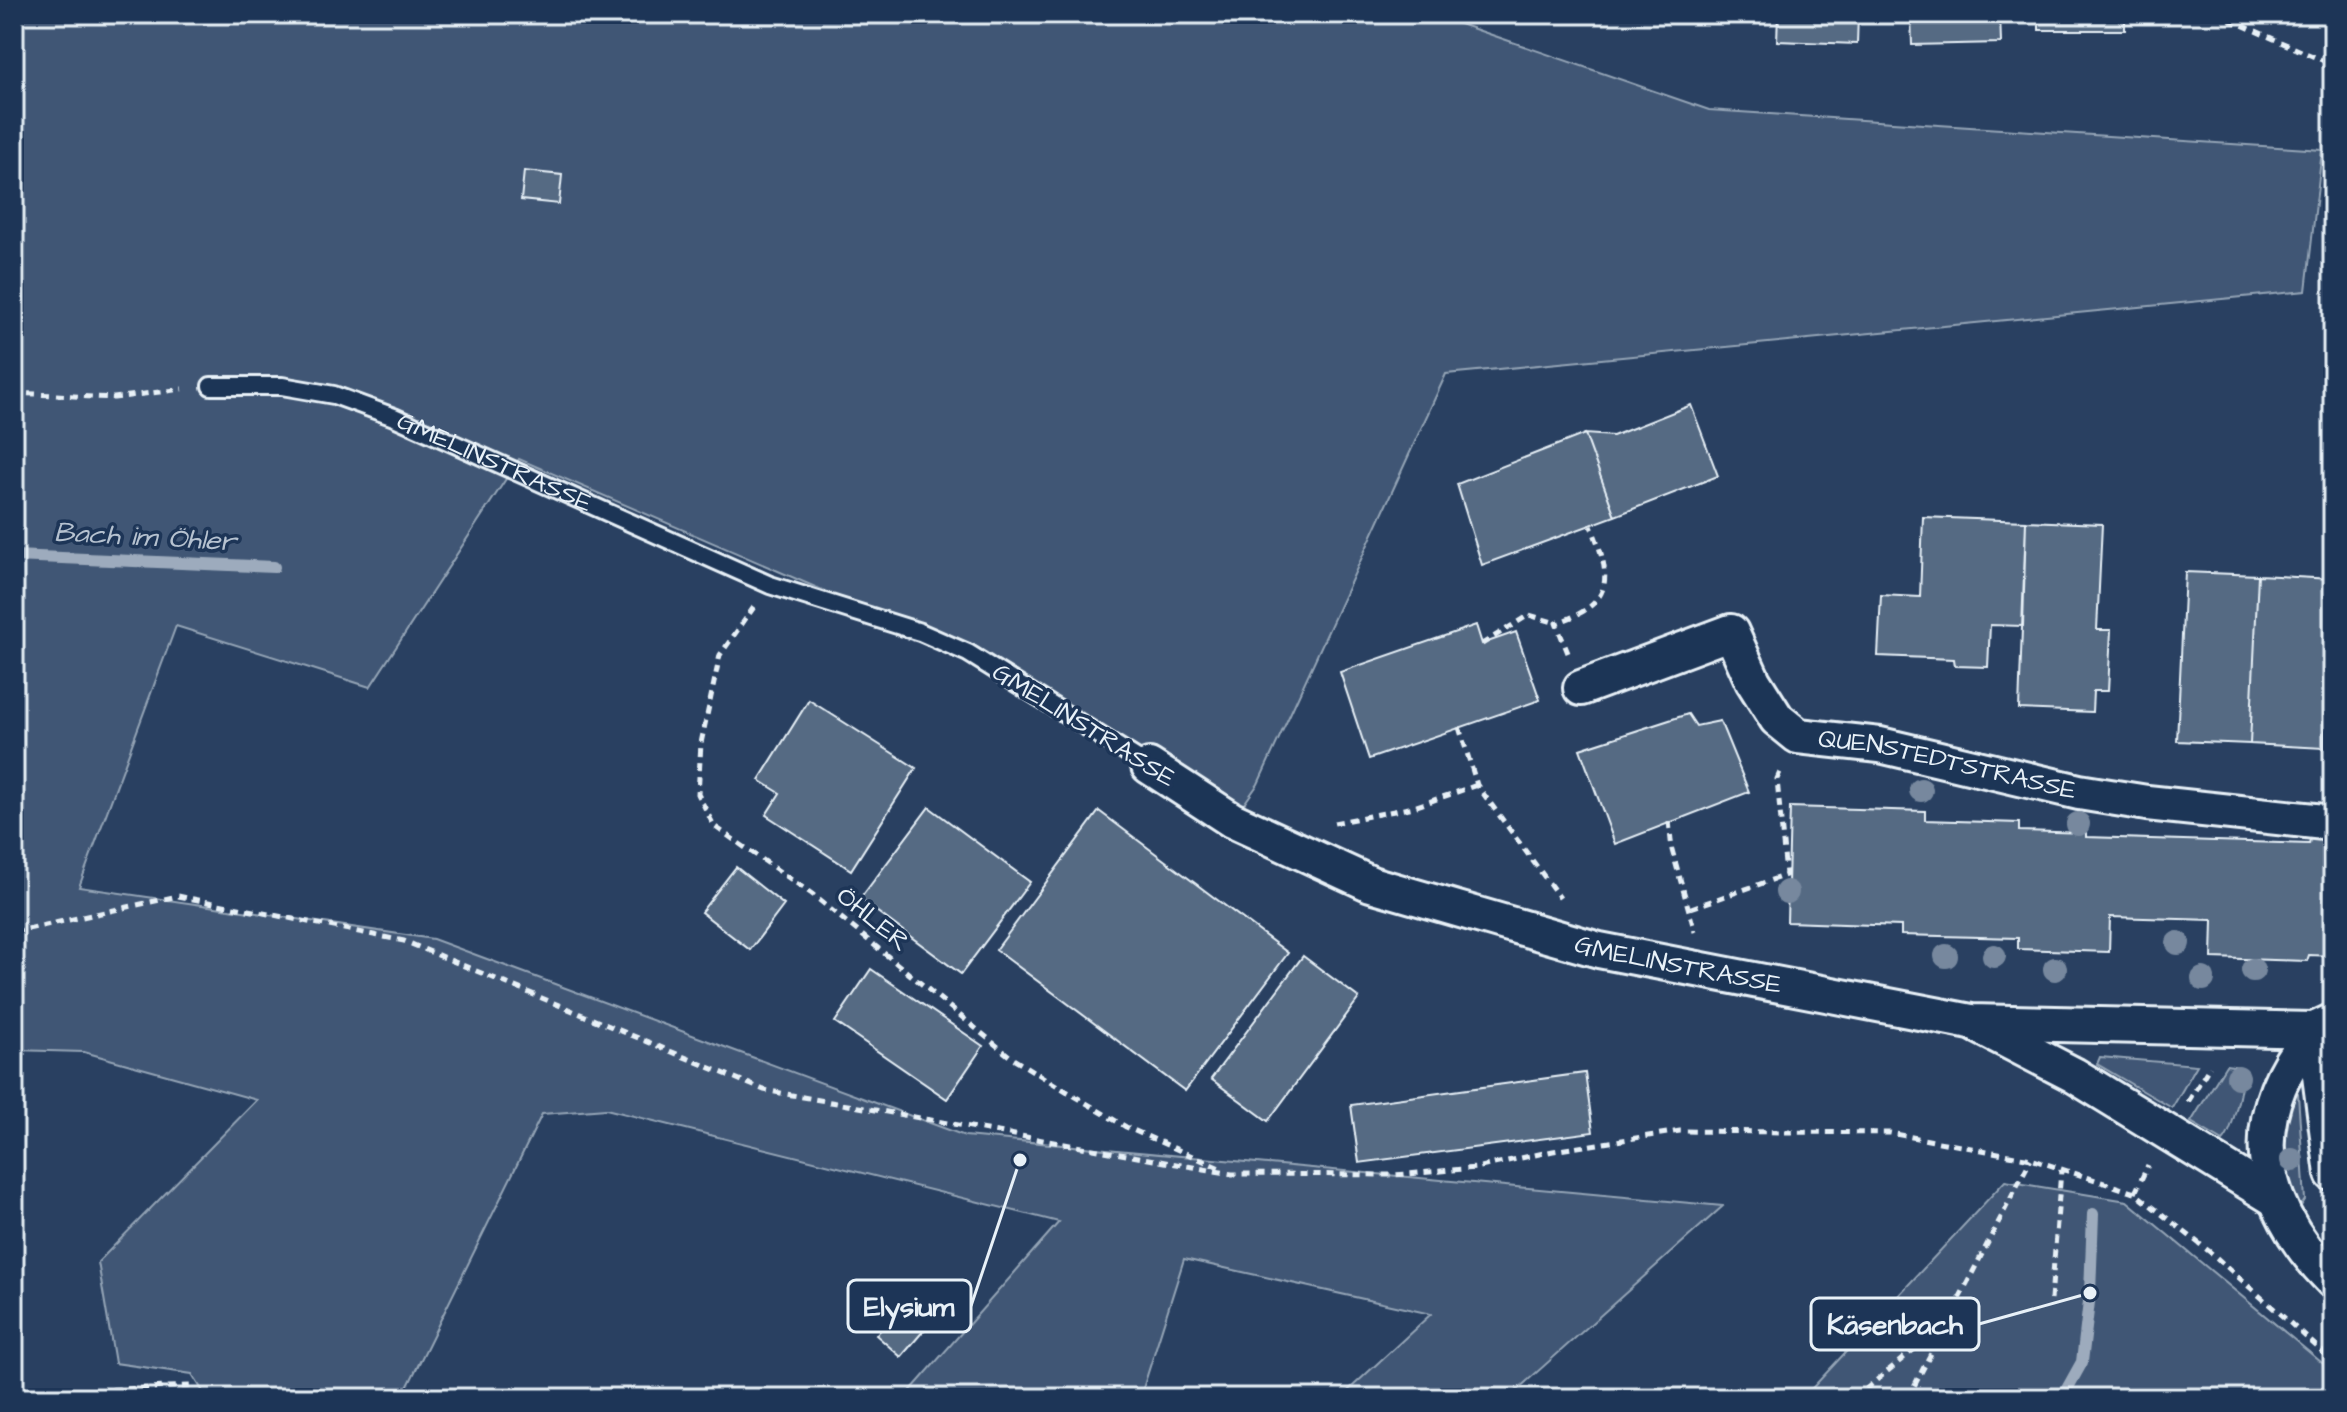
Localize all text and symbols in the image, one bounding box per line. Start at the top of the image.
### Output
street label: GMELINSTRASSE [391,403,598,521]
water label: Bach im Öhler [53,513,239,561]
street label: GMELINSTRASSE [985,654,1183,796]
street label: QUENSTEDTSTRASSE [1817,720,2080,809]
street label: ÖHLER [829,878,917,960]
street label: GMELINSTRASSE [1570,926,1785,1003]
callout: Elysium [848,1280,971,1332]
text: Elysium [864,1288,956,1330]
callout: Käsenbach [1811,1298,1979,1350]
text: Käsenbach [1827,1306,1964,1345]

